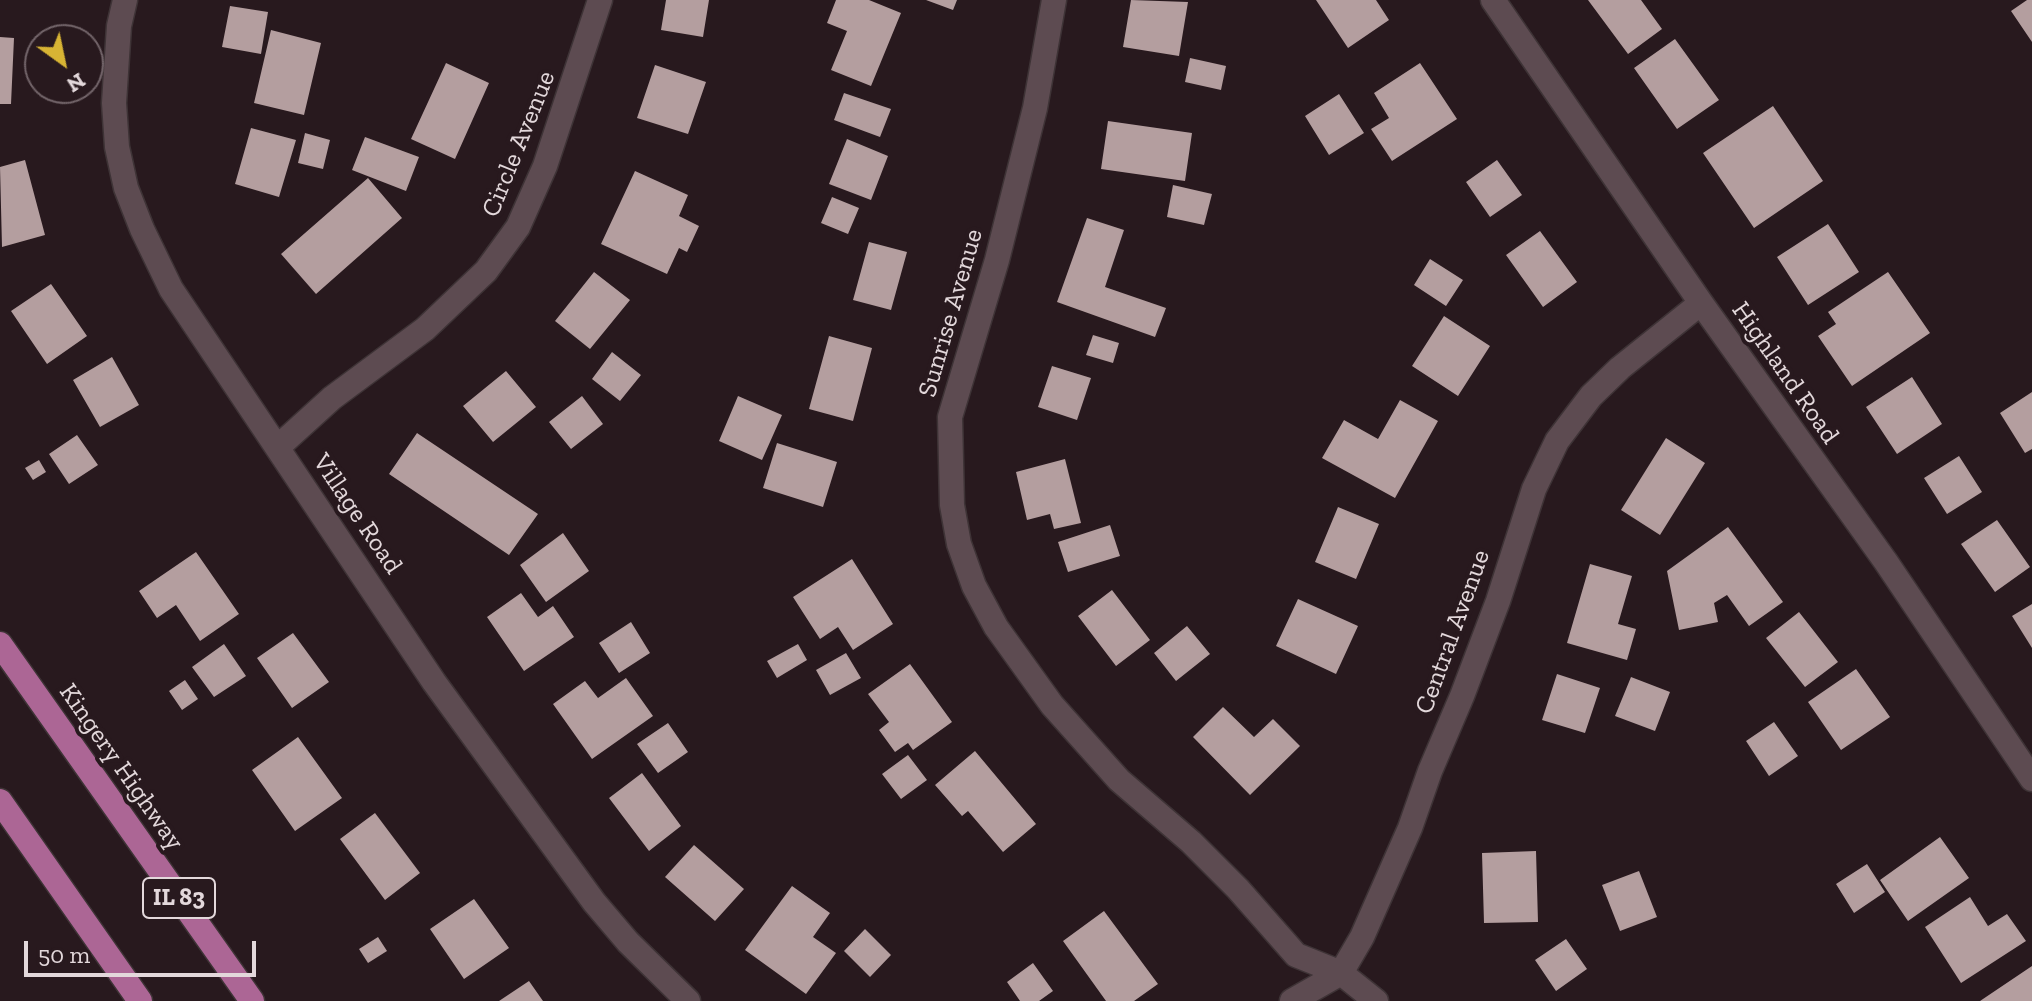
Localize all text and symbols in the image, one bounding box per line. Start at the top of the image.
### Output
north arrow [24,24,104,104]
text: N [62,67,91,99]
street label: Circle Avenue [476,67,562,221]
street label: Sunrise Avenue [912,225,990,401]
street label: Highland Road [1725,296,1845,450]
street label: Village Road [305,448,409,580]
street label: Central Avenue [1409,546,1497,718]
street label: Kingery Highway [52,678,190,856]
road number: IL 83 [143,878,215,918]
scale bar [28,925,260,975]
text: 50 m [38,940,90,969]

